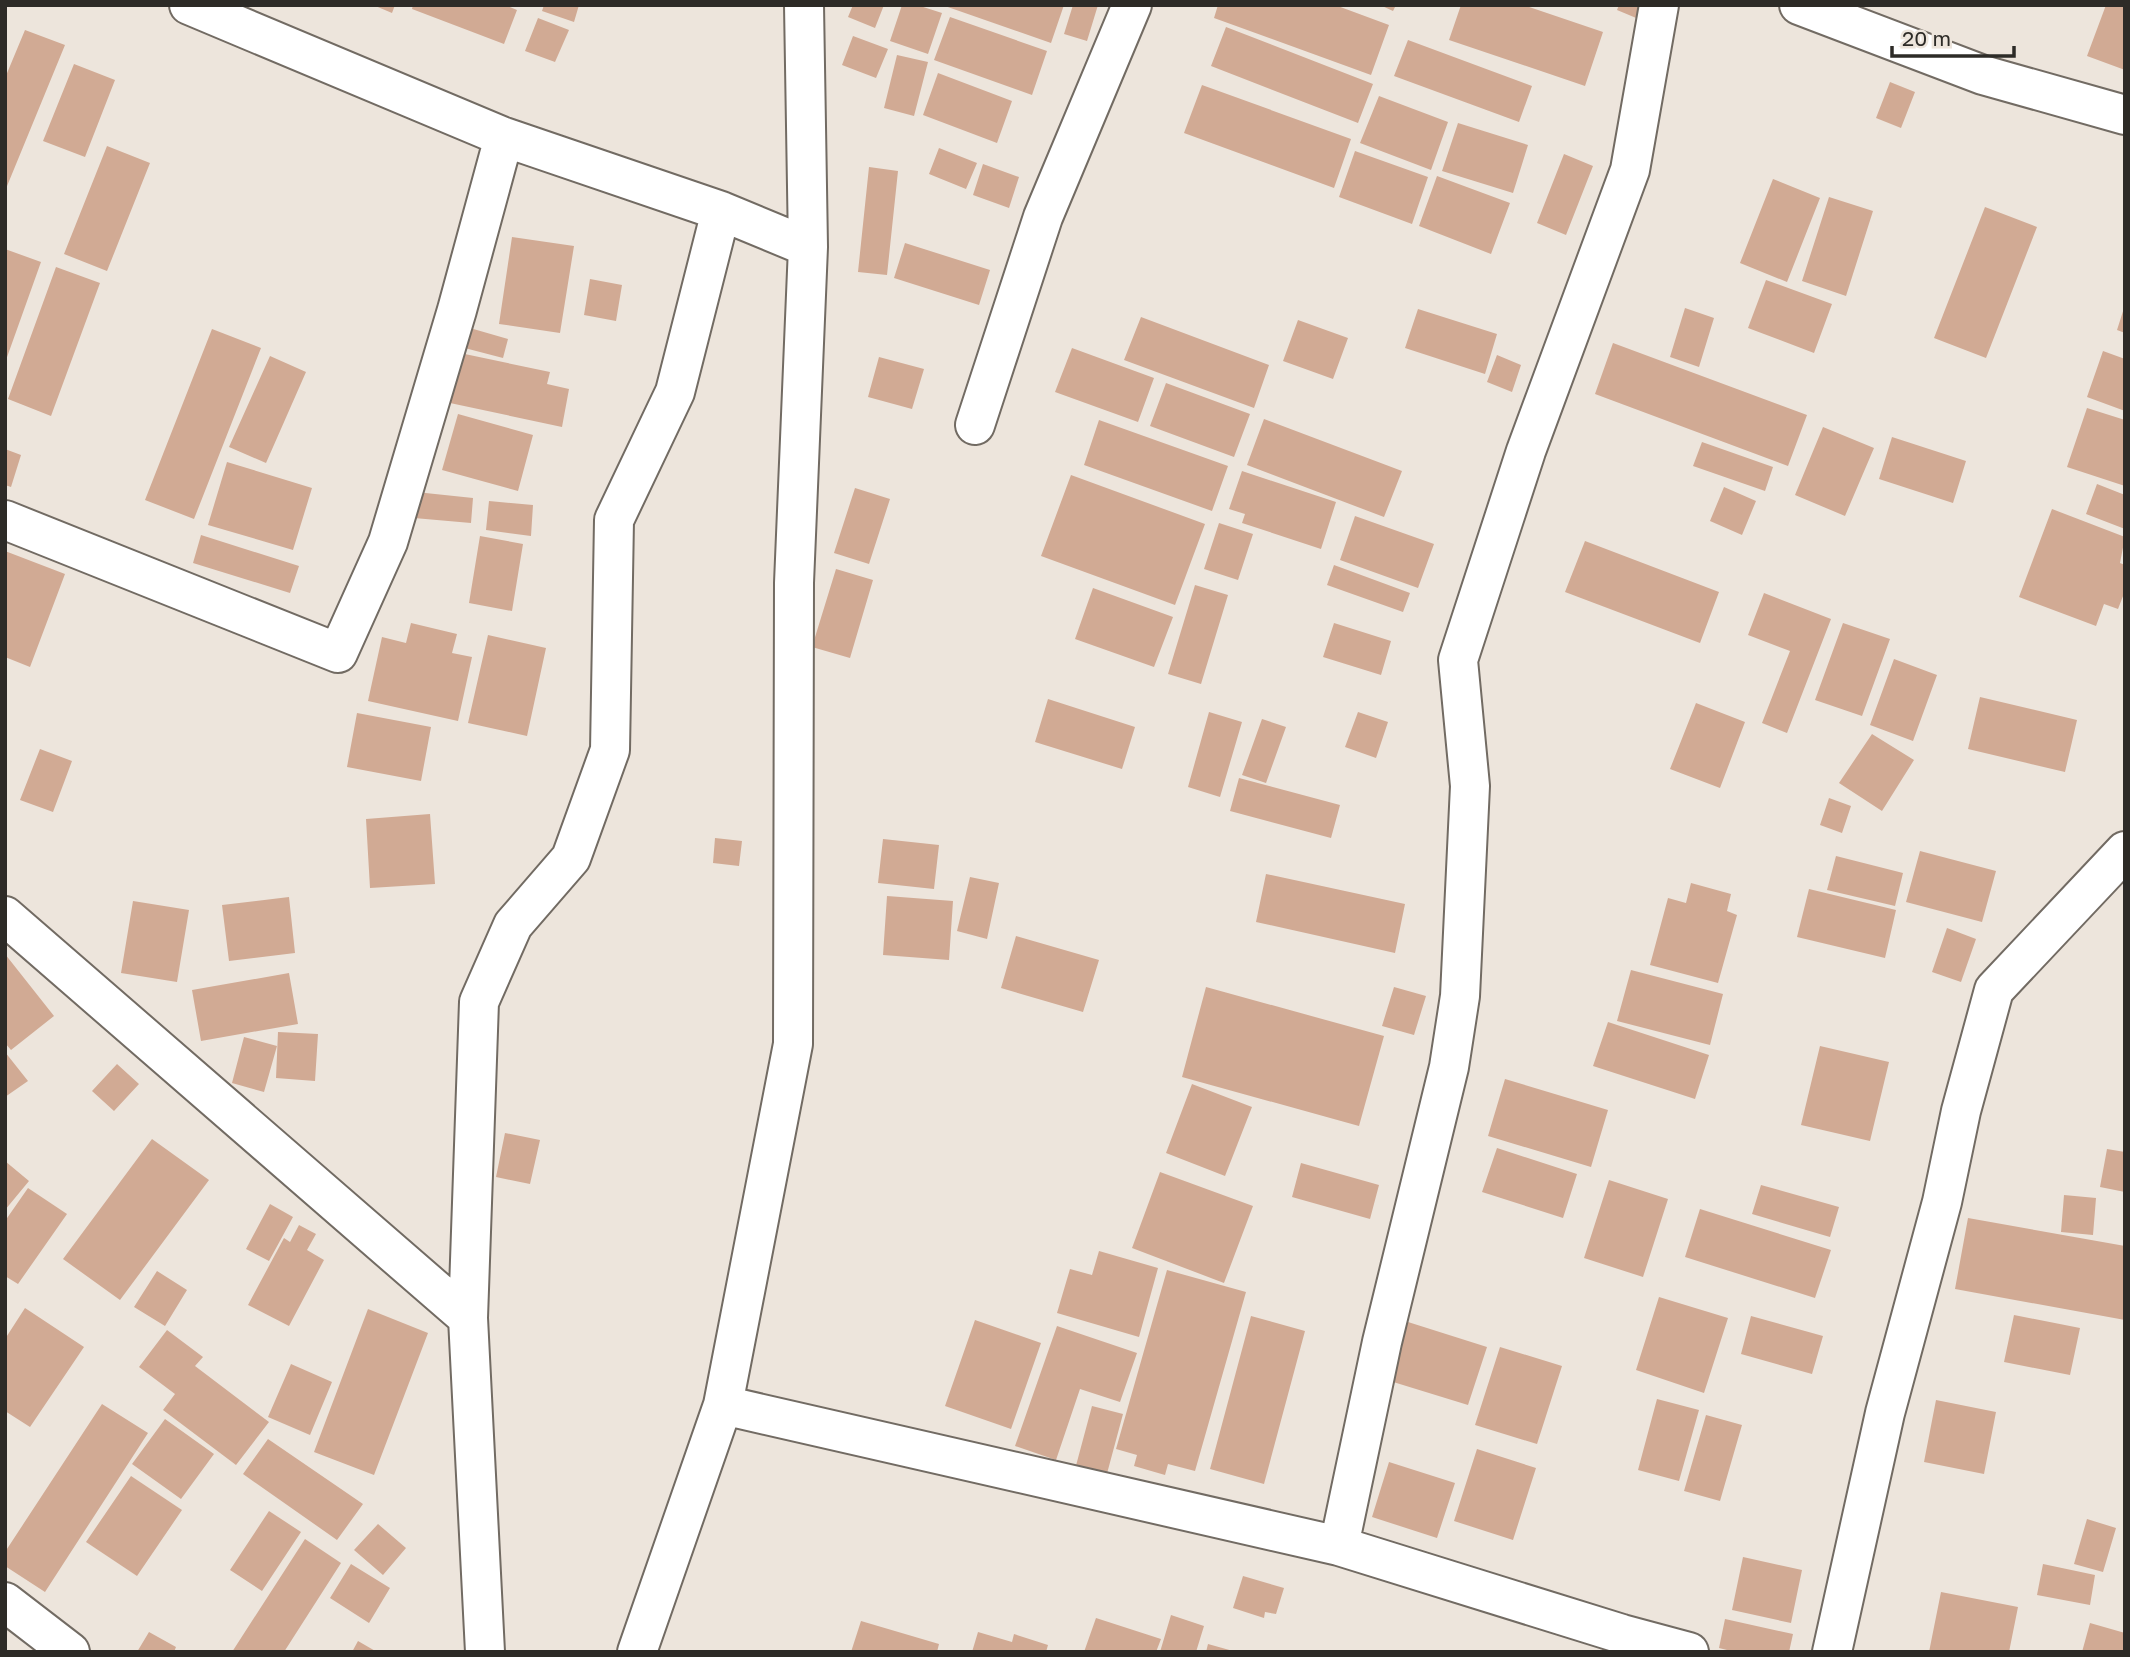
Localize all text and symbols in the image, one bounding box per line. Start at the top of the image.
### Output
scale bar [1892,14,2014,58]
text: 20 m [1902,25,1951,51]

